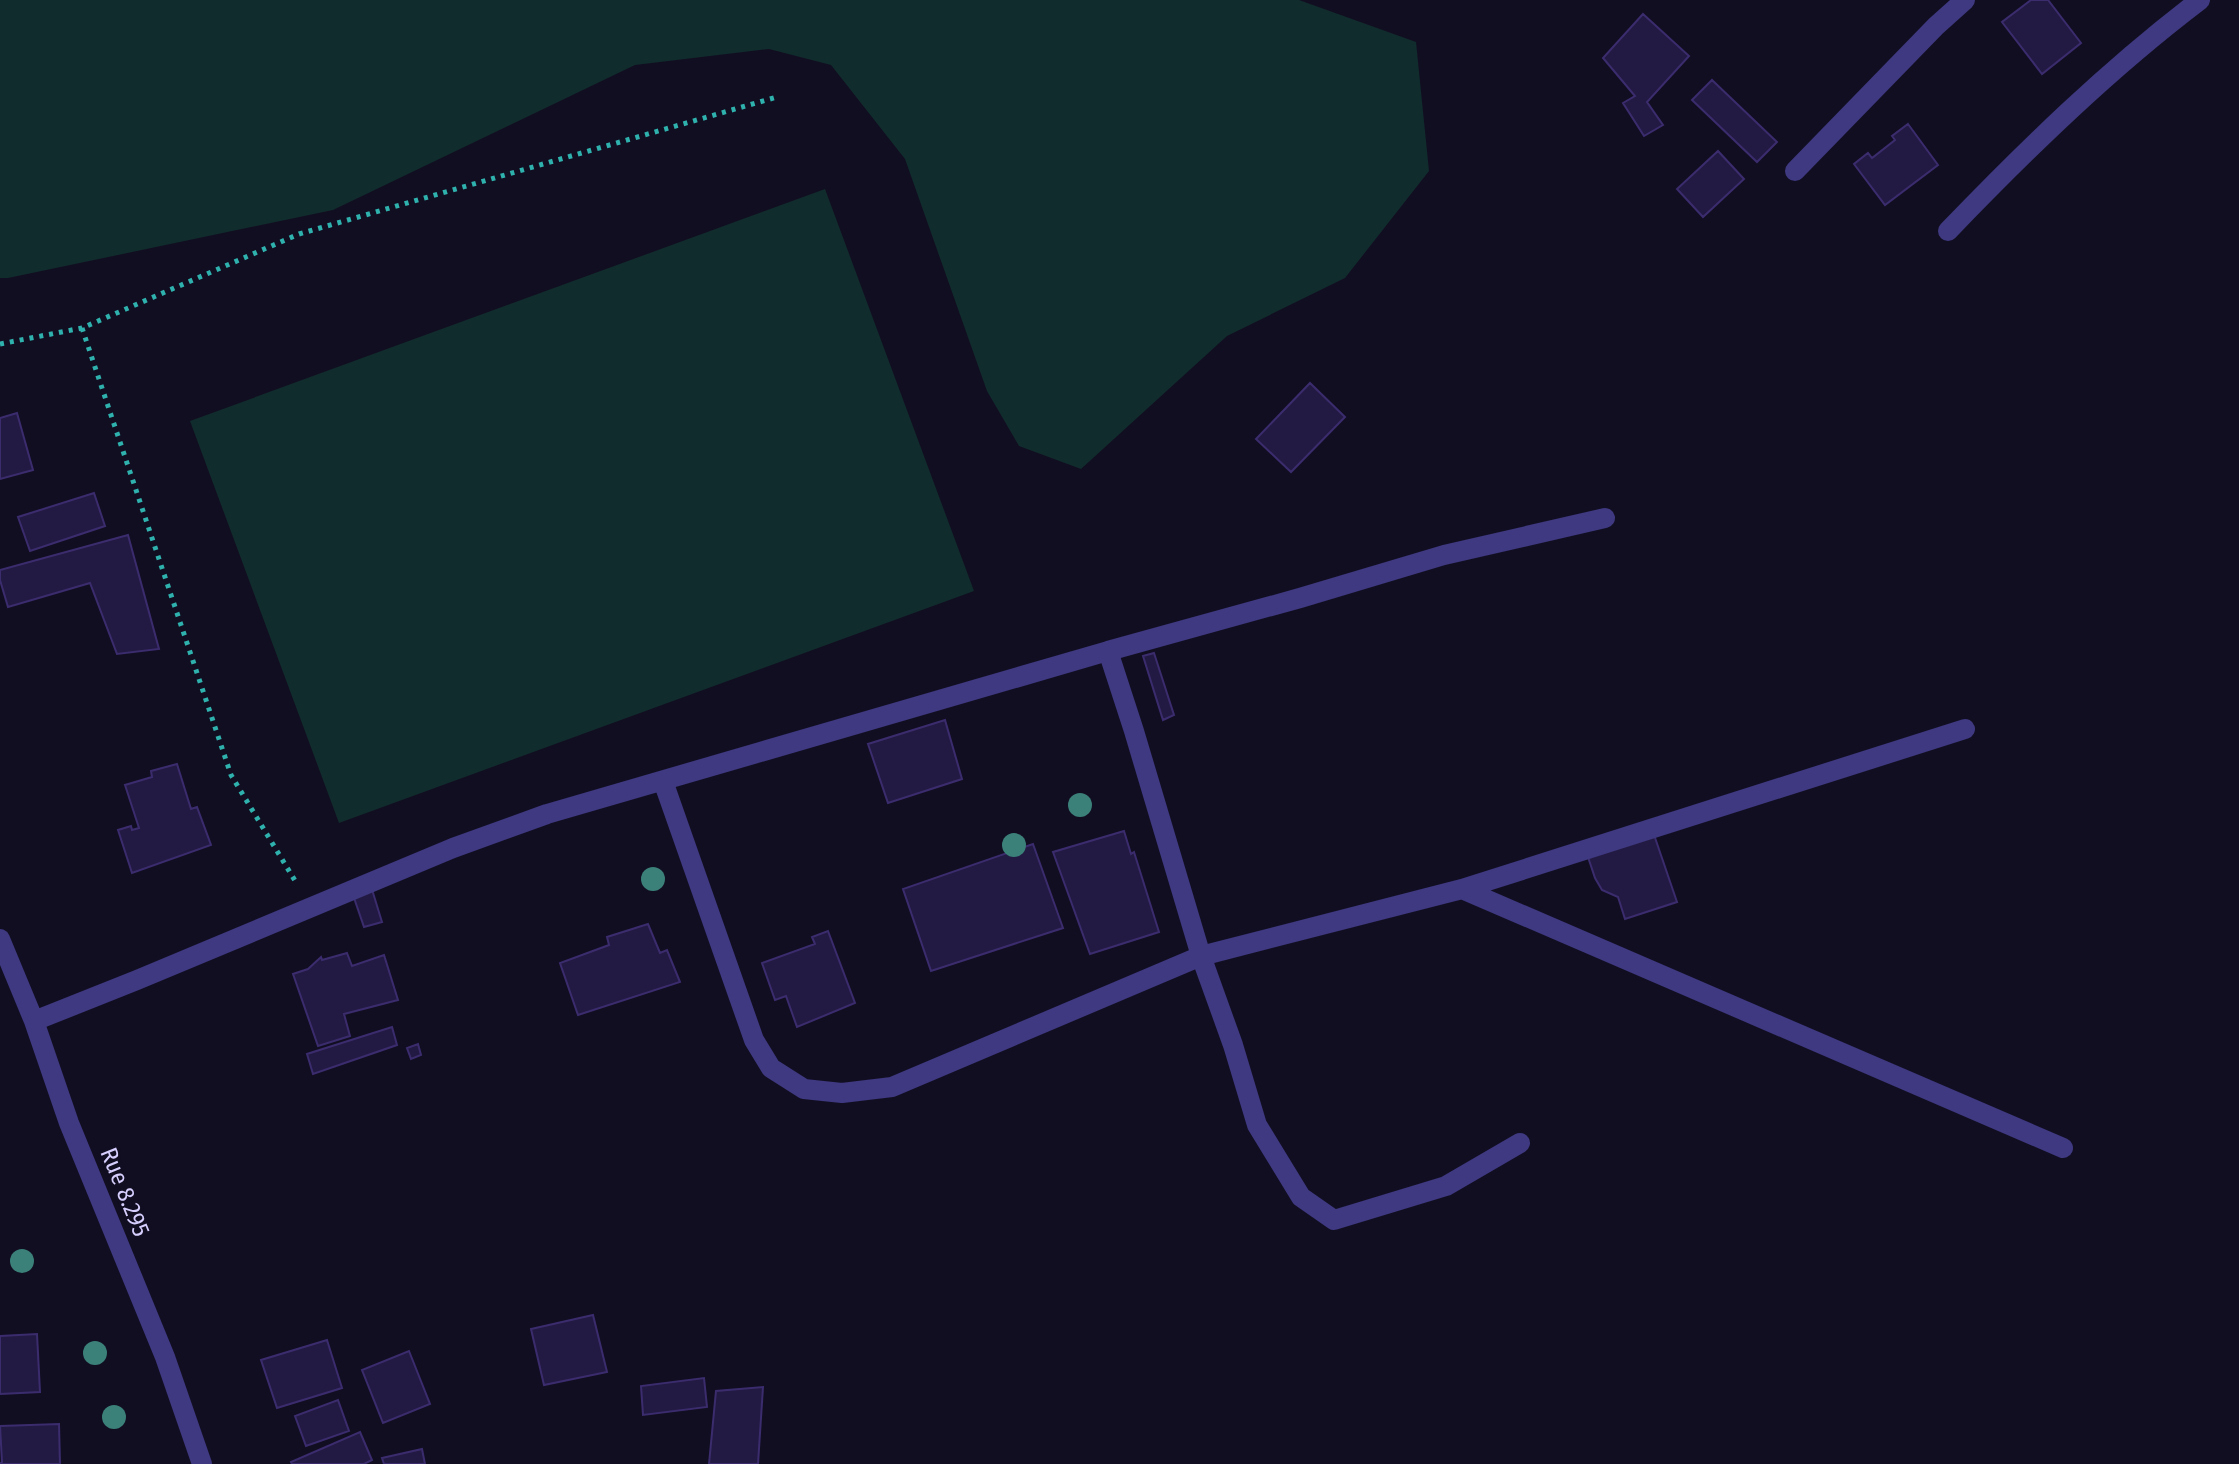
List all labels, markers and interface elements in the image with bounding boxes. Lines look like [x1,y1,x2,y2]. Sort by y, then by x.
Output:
street label: Rue 8.295 [95,1143,155,1241]

